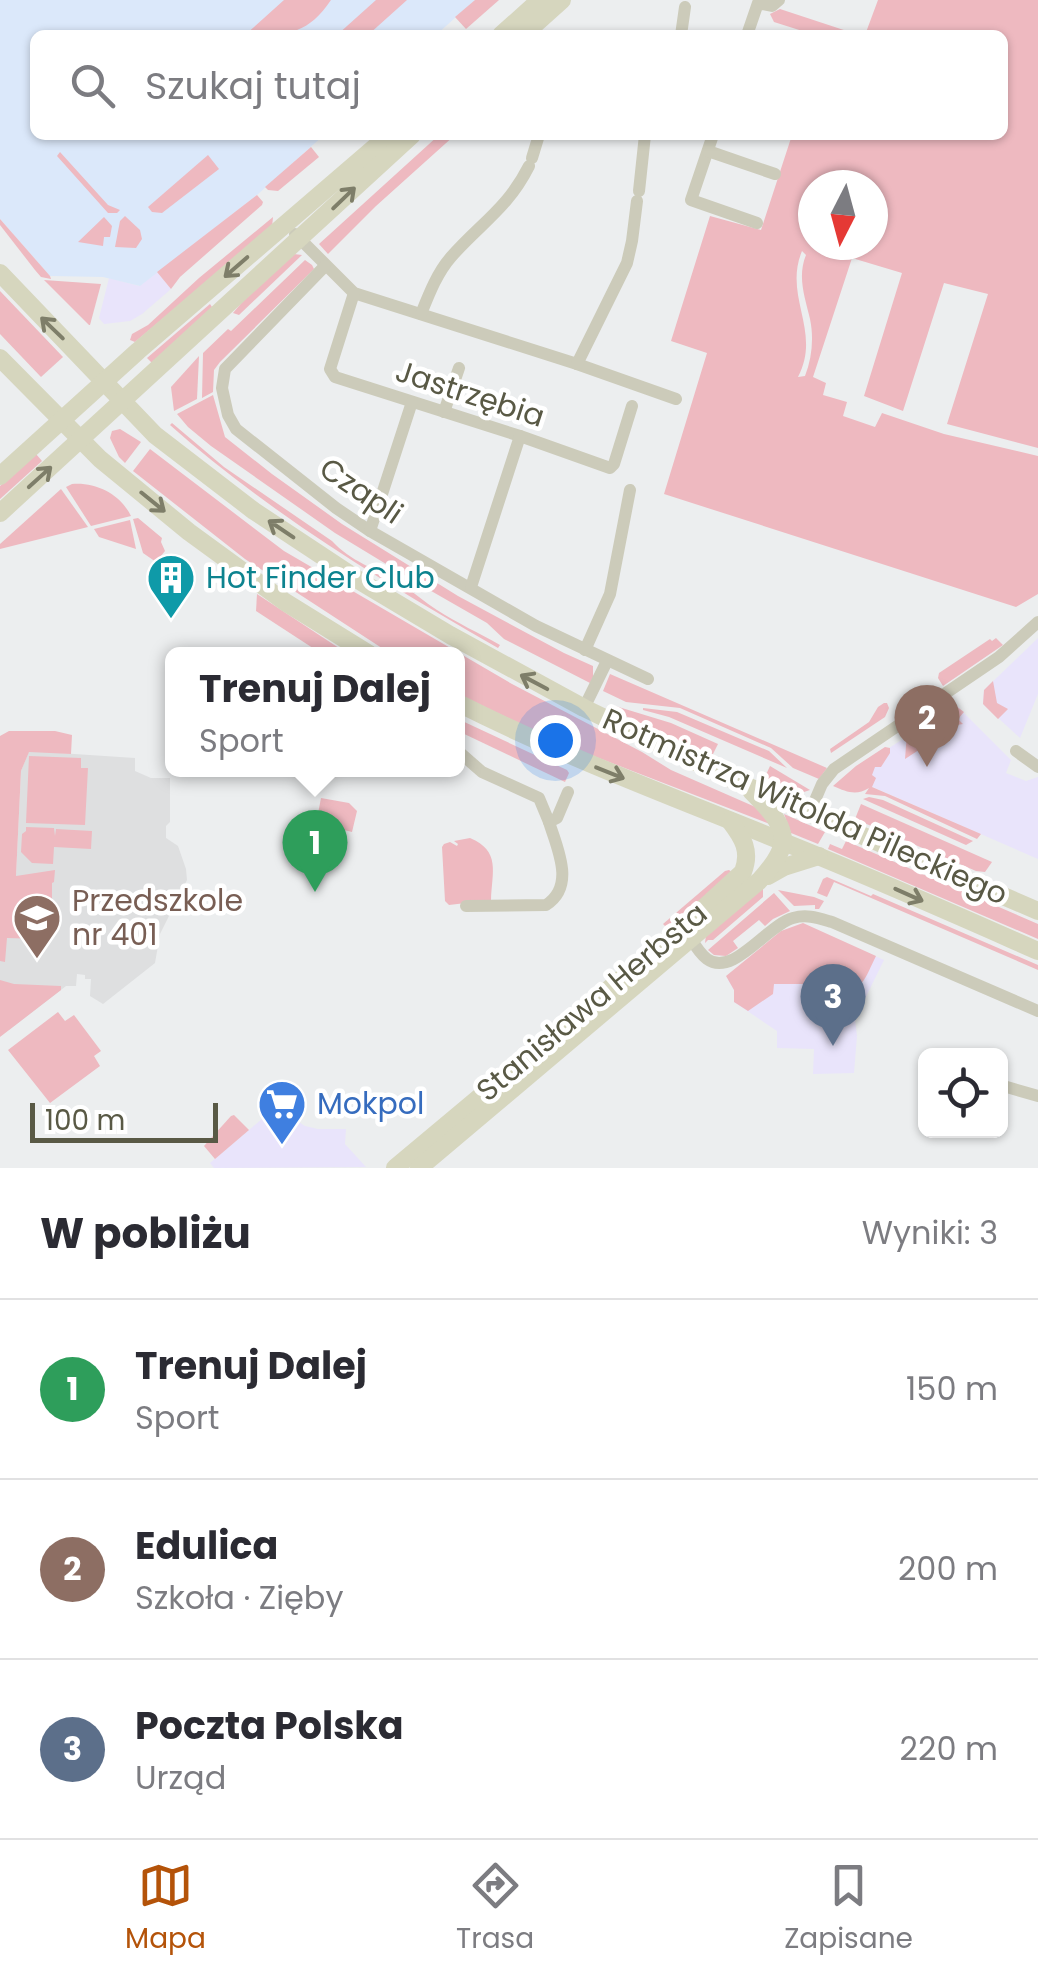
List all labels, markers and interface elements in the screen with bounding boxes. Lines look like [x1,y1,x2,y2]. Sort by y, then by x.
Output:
search box [30,30,1008,140]
icon: search [65,58,120,113]
text: Szukaj tutaj [145,59,361,112]
north arrow [798,170,888,260]
one-way arrow [331,186,355,210]
one-way arrow [223,256,249,278]
one-way arrow [41,317,65,341]
street label: Jastrzębia [390,349,550,438]
street label: Czapli [311,447,411,534]
one-way arrow [27,466,52,489]
one-way arrow [139,491,165,513]
one-way arrow [267,519,296,540]
building icon: Hot Finder Club [145,552,197,620]
place label: Hot Finder Club [206,556,435,599]
popup [165,647,465,777]
text: Trenuj Dalej [199,662,431,715]
one-way arrow [520,672,550,691]
pin: 2 [894,684,960,767]
street label: Rotmistrza Witolda Pileckiego [596,698,1014,915]
your location [530,715,581,766]
text: Sport [199,718,284,763]
one-way arrow [594,765,624,783]
pin: 1 [282,810,348,892]
place label: Przedszkole nr 401 [72,879,243,956]
one-way arrow [893,887,924,905]
school or university icon: Przedszkole nr 401 [11,892,63,960]
street label: Stanisława Herbsta [467,892,716,1111]
pin: 3 [800,964,866,1046]
map controls [918,1048,1008,1138]
button: locate [918,1048,1008,1138]
supermarket icon: Mokpol [256,1078,308,1146]
place label: Mokpol [317,1082,424,1125]
scale bar [30,1098,218,1142]
text: 100 m [45,1101,125,1140]
text: W pobliżu [40,1204,251,1263]
text: Wyniki: 3 [862,1210,998,1255]
text: Trenuj Dalej [135,1339,367,1392]
text: 1 [66,1366,79,1411]
text: 150 m [906,1366,998,1411]
text: Sport [135,1395,219,1440]
text: Edulica [135,1519,278,1572]
text: 2 [63,1546,82,1591]
text: 200 m [898,1546,998,1591]
text: Szkoła · Zięby [135,1575,344,1620]
text: Poczta Polska [135,1699,404,1752]
text: 3 [63,1726,82,1771]
text: 220 m [900,1726,998,1771]
text: Urząd [135,1755,226,1800]
tab: Mapa [125,1858,206,1960]
tab: Trasa [456,1858,534,1960]
tab: Zapisane [784,1858,913,1960]

